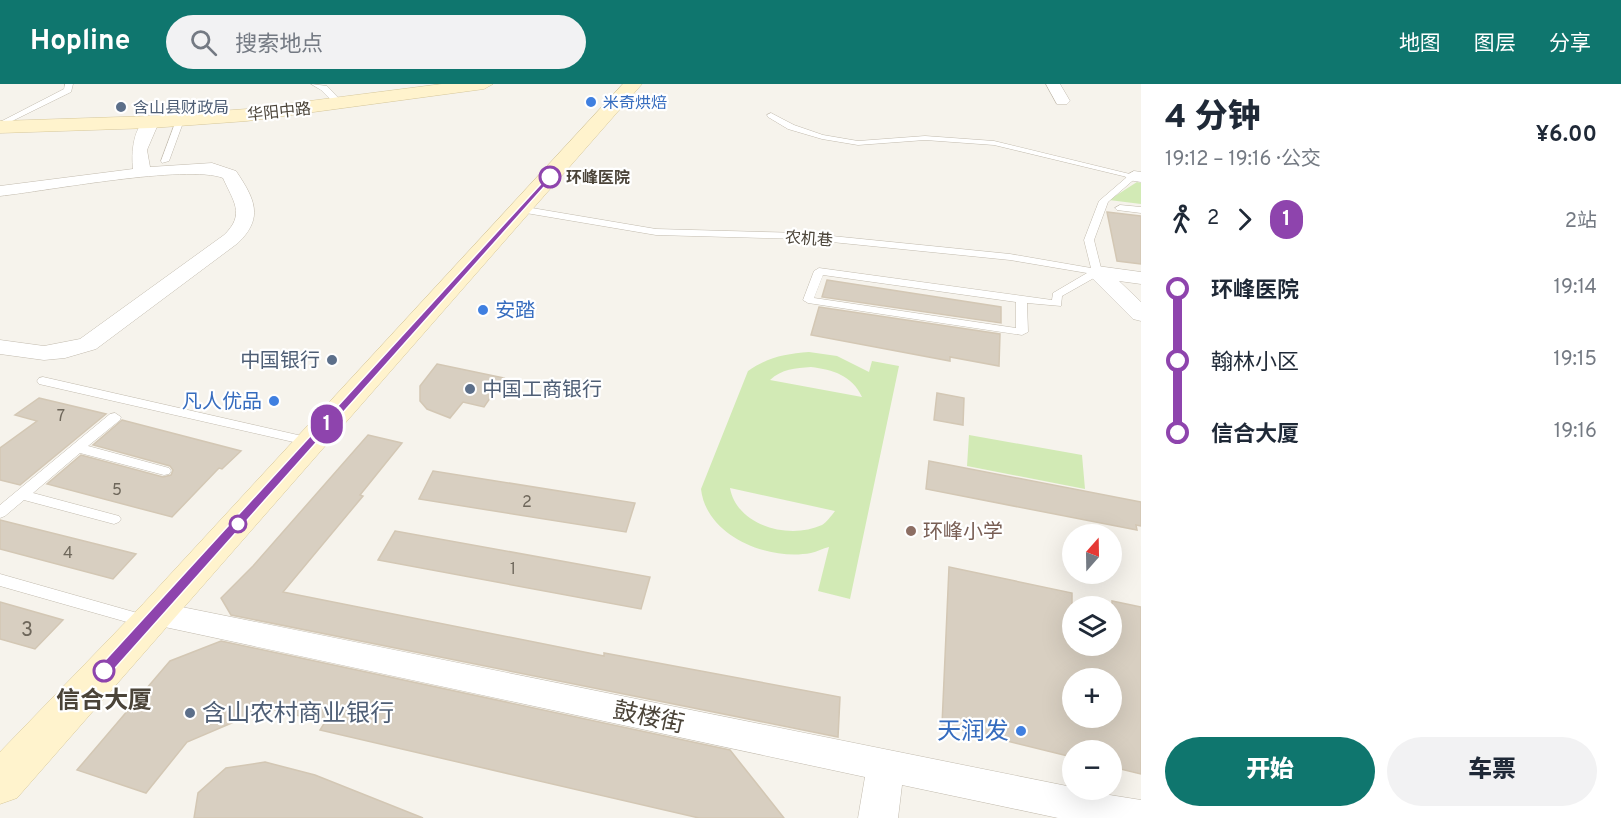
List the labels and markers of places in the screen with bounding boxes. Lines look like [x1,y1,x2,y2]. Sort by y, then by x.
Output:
place label: 米奇烘焙 [603,94,667,114]
marker: 米奇烘焙 [584,95,598,109]
place label: 含山县财政局 [133,99,229,119]
marker: 含山县财政局 [114,100,128,114]
marker: 环峰医院 [539,166,561,188]
place label: 环峰医院 [566,168,630,189]
place label: 安踏 [495,299,535,325]
marker: 安踏 [476,303,490,317]
place label: 中国银行 [240,349,320,375]
marker: 中国银行 [325,353,339,367]
place label: 中国工商银行 [482,378,602,404]
marker: 中国工商银行 [463,382,477,396]
place label: 凡人优品 [182,390,262,416]
marker: 凡人优品 [267,394,281,408]
unlabelled marker [229,515,247,533]
place label: 环峰小学 [923,520,1003,546]
marker: 环峰小学 [904,524,918,538]
marker: 信合大厦 [93,660,115,682]
place label: 信合大厦 [56,687,152,717]
place label: 含山农村商业银行 [202,700,394,730]
marker: 含山农村商业银行 [183,706,197,720]
place label: 天润发 [937,718,1009,748]
marker: 天润发 [1014,724,1028,738]

